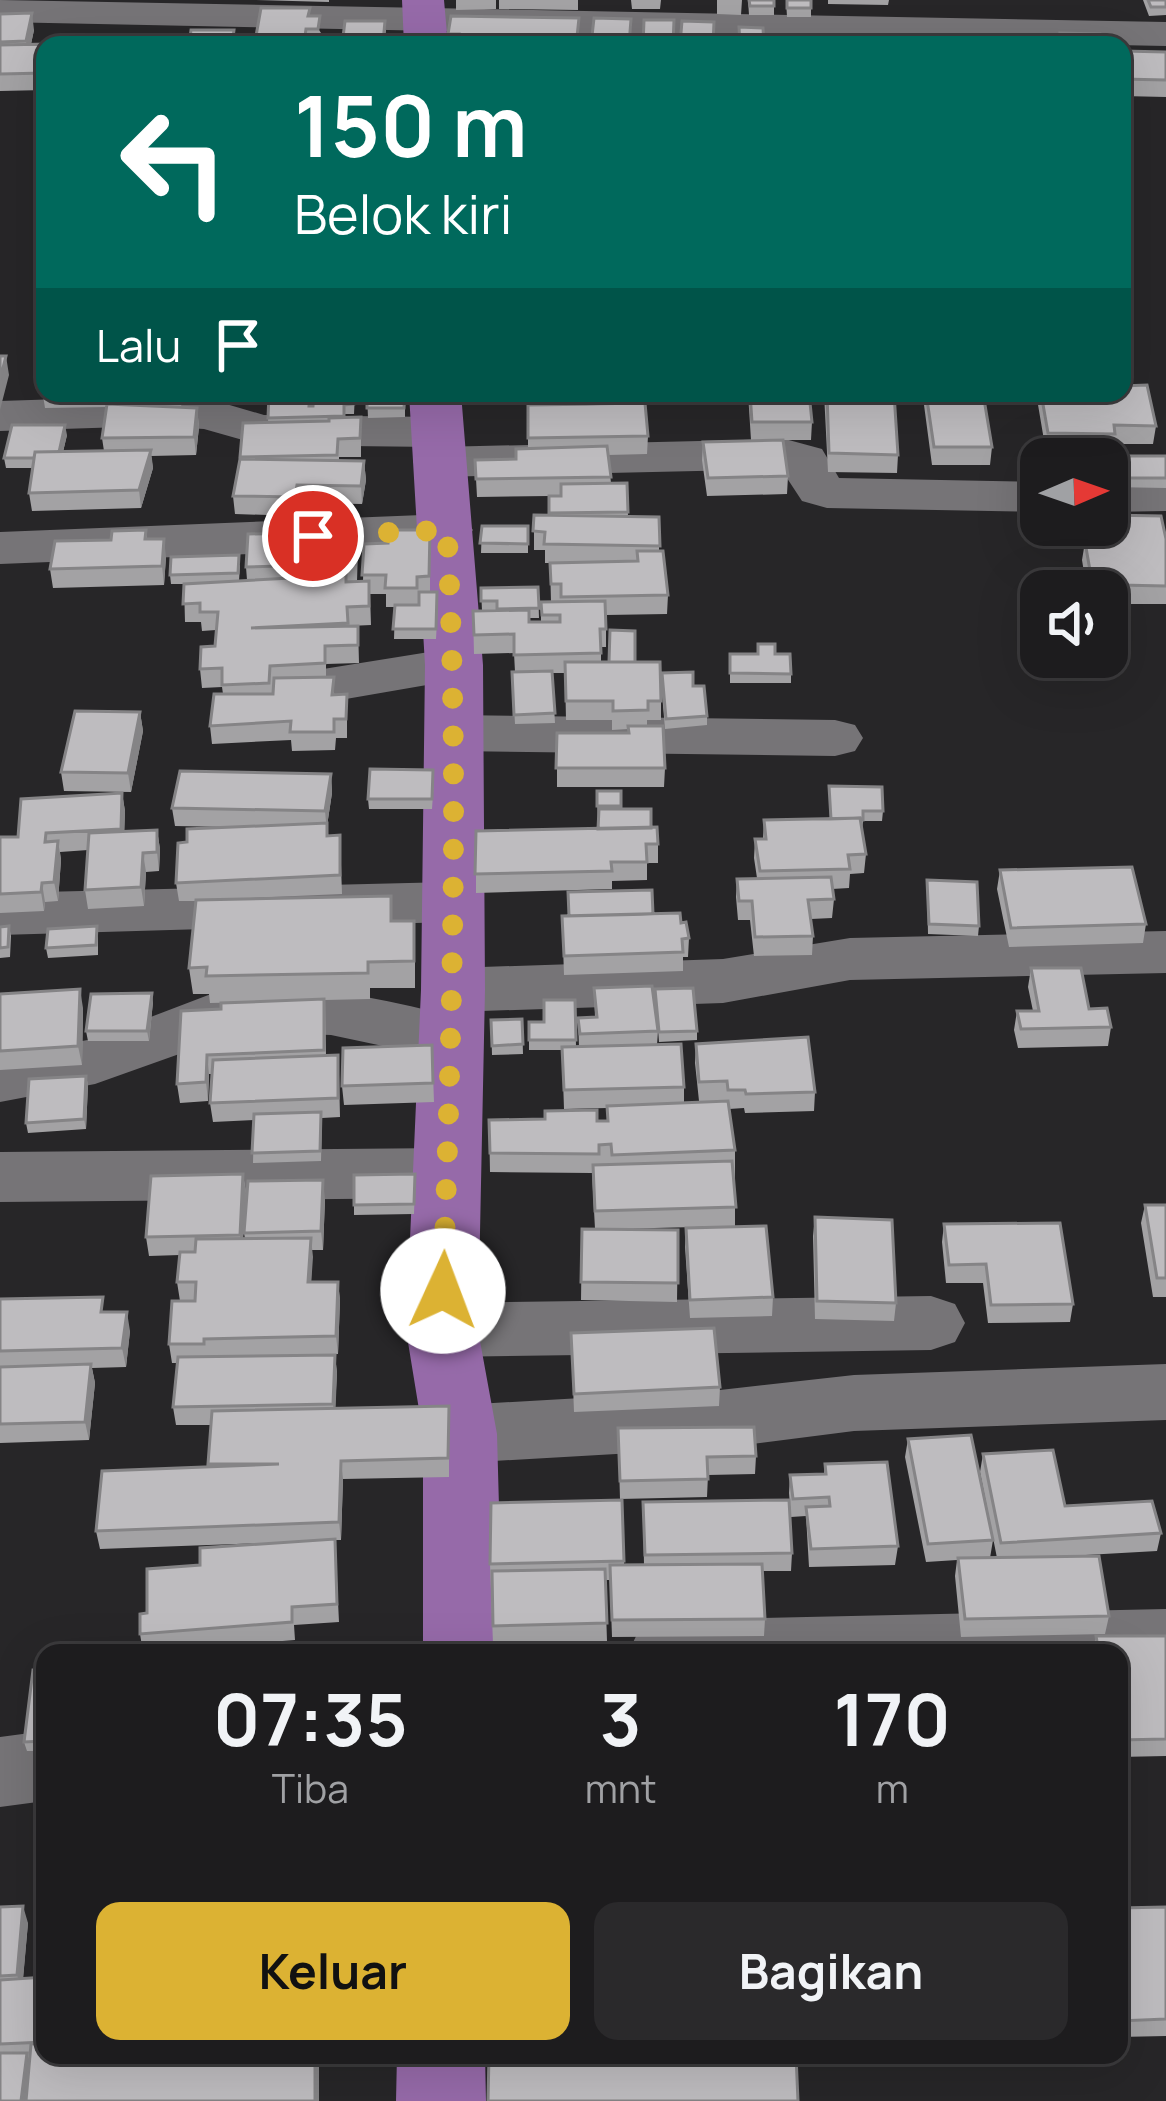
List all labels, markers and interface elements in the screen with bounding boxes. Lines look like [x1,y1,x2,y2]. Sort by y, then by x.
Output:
text: 150 m [294,67,528,182]
icon: left [96,84,252,240]
text: Belok kiri [294,176,512,250]
icon: arrive [205,312,271,378]
text: Lalu [96,314,181,376]
north arrow [1020,438,1128,546]
map controls [1020,438,1128,678]
pin [262,485,364,587]
icon: arrive [280,503,346,569]
button: sound [1020,570,1128,678]
position arrow [380,1228,506,1354]
text: 07:35 [213,1669,408,1768]
text: 3 [600,1669,642,1768]
text: 170 [834,1669,951,1768]
text: Tiba [272,1761,349,1815]
text: mnt [585,1761,657,1815]
text: m [876,1761,909,1815]
button: Keluar [96,1902,570,2040]
button: Bagikan [594,1902,1068,2040]

